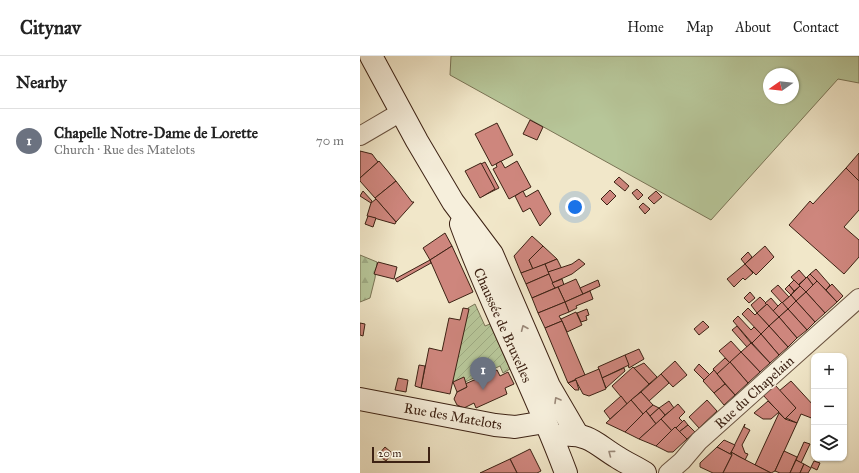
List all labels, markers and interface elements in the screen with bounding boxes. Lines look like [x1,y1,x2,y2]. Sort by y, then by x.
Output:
text: Citynav [20,16,81,39]
text: Home [627,19,664,36]
text: Map [686,19,713,36]
text: About [735,19,771,36]
text: Contact [793,19,839,36]
north arrow [763,68,799,104]
text: Nearby [16,72,67,93]
text: Chapelle Notre-Dame de Lorette [54,124,258,142]
text: 1 [26,133,32,149]
text: 70 m [316,133,344,149]
text: Church · Rue des Matelots [54,142,195,158]
your location [565,197,585,217]
street label: Chaussée de Bruxelles [470,265,535,385]
one-way arrow [521,325,529,333]
street label: Rue du Chapelain [711,352,798,432]
map controls [811,353,847,461]
button: + [811,353,847,389]
pin: 1 [470,357,496,390]
button: − [811,389,847,425]
one-way arrow [554,397,562,404]
street label: Rue des Matelots [403,400,503,433]
button: layers [811,425,847,461]
scale bar [372,445,430,464]
text: 20 m [378,447,401,460]
one-way arrow [609,451,616,458]

